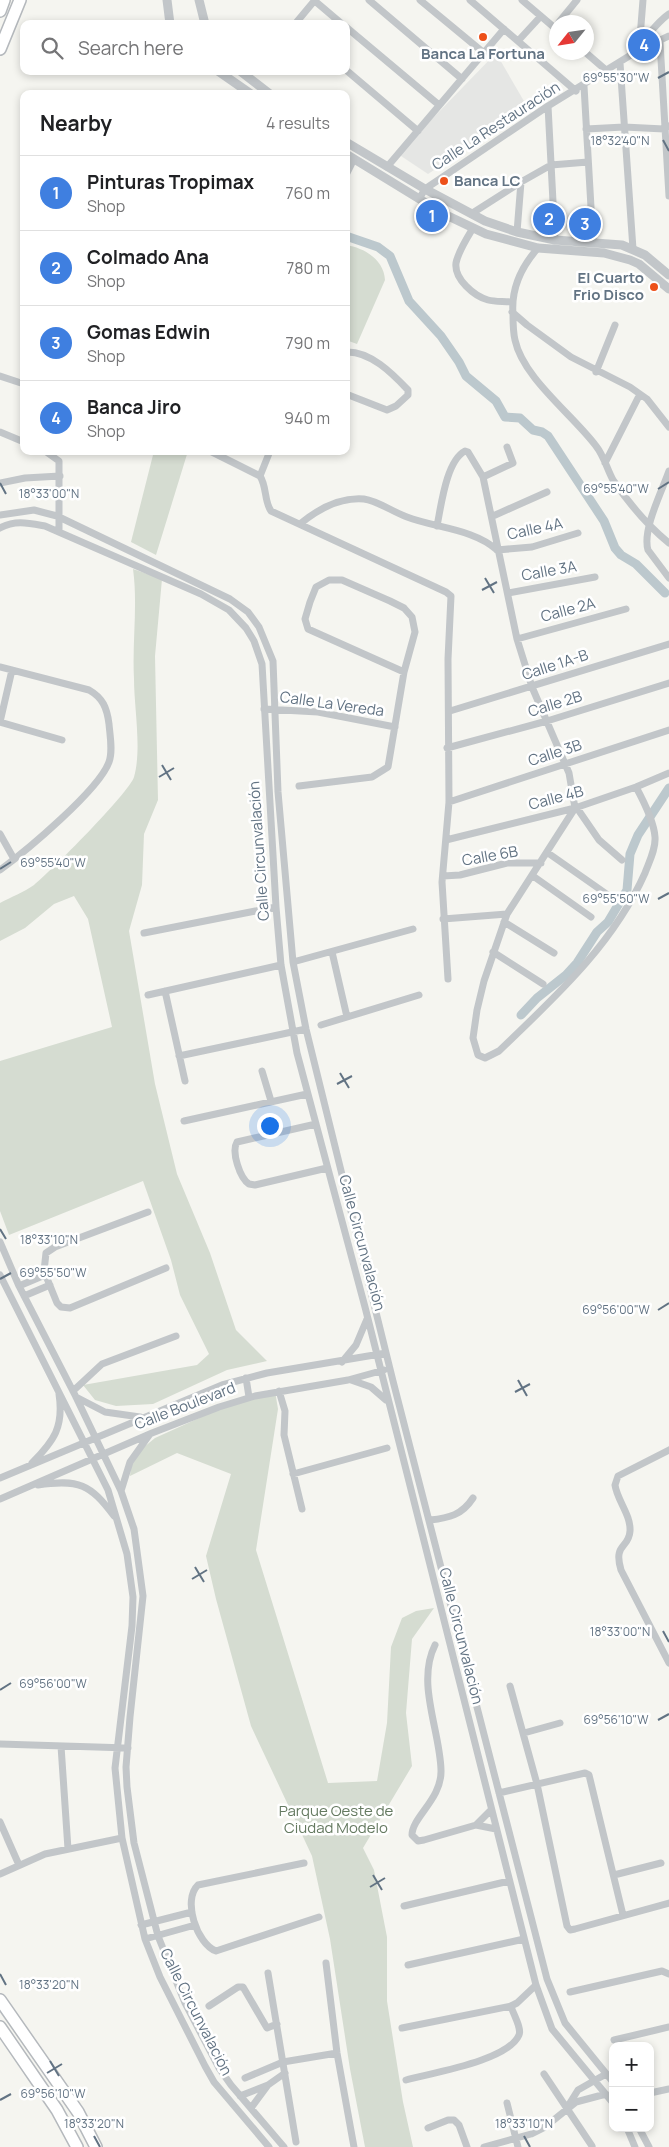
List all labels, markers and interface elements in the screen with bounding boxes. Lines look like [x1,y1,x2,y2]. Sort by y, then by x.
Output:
north arrow [549,15,594,60]
search box [20,20,350,75]
pin: 4 [628,26,660,64]
marker: Banca La Fortuna [477,31,489,43]
icon: search [38,34,66,62]
text: Search here [78,35,184,61]
place label: Banca La Fortuna [421,43,545,64]
text: 69°55'30"W [583,69,650,86]
street label: Calle La Restauración [428,76,564,175]
text: Nearby [40,109,112,137]
text: 4 results [266,112,330,134]
text: 18°32'40"N [591,132,649,149]
text: Pinturas Tropimax [87,169,254,195]
place label: Banca LC [454,170,521,191]
marker: Banca LC [438,175,450,187]
text: 1 [52,182,60,204]
text: 760 m [286,182,330,204]
text: Shop [87,195,125,217]
pin: 1 [416,197,448,235]
pin: 2 [533,200,565,238]
pin: 3 [569,205,601,243]
text: Colmado Ana [87,244,209,270]
text: 2 [51,257,61,279]
text: 780 m [286,257,330,279]
place label: El Cuarto Frio Disco [573,267,644,305]
text: Shop [87,270,125,292]
marker: El Cuarto Frio Disco [648,281,660,293]
text: Gomas Edwin [87,319,210,345]
text: 3 [51,332,61,354]
text: 790 m [286,332,330,354]
text: Shop [87,345,125,367]
text: Banca Jiro [87,394,181,420]
text: 4 [51,407,61,429]
text: 940 m [284,407,330,429]
text: Shop [87,420,125,442]
text: 69°55'40"W [583,480,650,497]
text: 18°33'00"N [19,485,79,502]
street label: Calle 4A [505,512,565,545]
street label: Calle 3A [520,555,579,586]
street label: Calle 2A [538,592,598,627]
street label: Calle 1A-B [519,644,591,685]
street label: Calle 2B [525,685,585,722]
street label: Calle La Vereda [279,686,386,721]
street label: Calle 3B [525,734,584,771]
street label: Calle Circunvalación [243,780,274,922]
street label: Calle 4B [526,780,586,815]
street label: Calle 6B [460,840,519,871]
text: 69°55'40"W [20,854,87,871]
text: 69°55'50"W [583,890,650,907]
your location [257,1113,283,1139]
street label: Calle Circunvalación [334,1172,391,1313]
text: 18°33'10"N [20,1231,78,1248]
text: 69°55'50"W [20,1264,87,1281]
text: 69°56'00"W [582,1301,651,1318]
street label: Calle Boulevard [131,1377,238,1434]
street label: Calle Circunvalación [434,1565,489,1706]
text: 18°33'00"N [590,1623,650,1640]
text: 69°56'00"W [19,1675,88,1692]
text: 69°56'10"W [583,1711,649,1728]
park label: Parque Oeste de Ciudad Modelo [279,1800,394,1838]
street label: Calle Circunvalación [155,1945,238,2079]
text: 18°33'20"N [19,1976,79,1993]
map controls [609,2042,654,2132]
button: + [609,2042,654,2087]
text: 69°56'10"W [20,2085,86,2102]
button: − [609,2087,654,2132]
text: 18°33'20"N [64,2115,124,2132]
text: 18°33'10"N [495,2115,553,2132]

